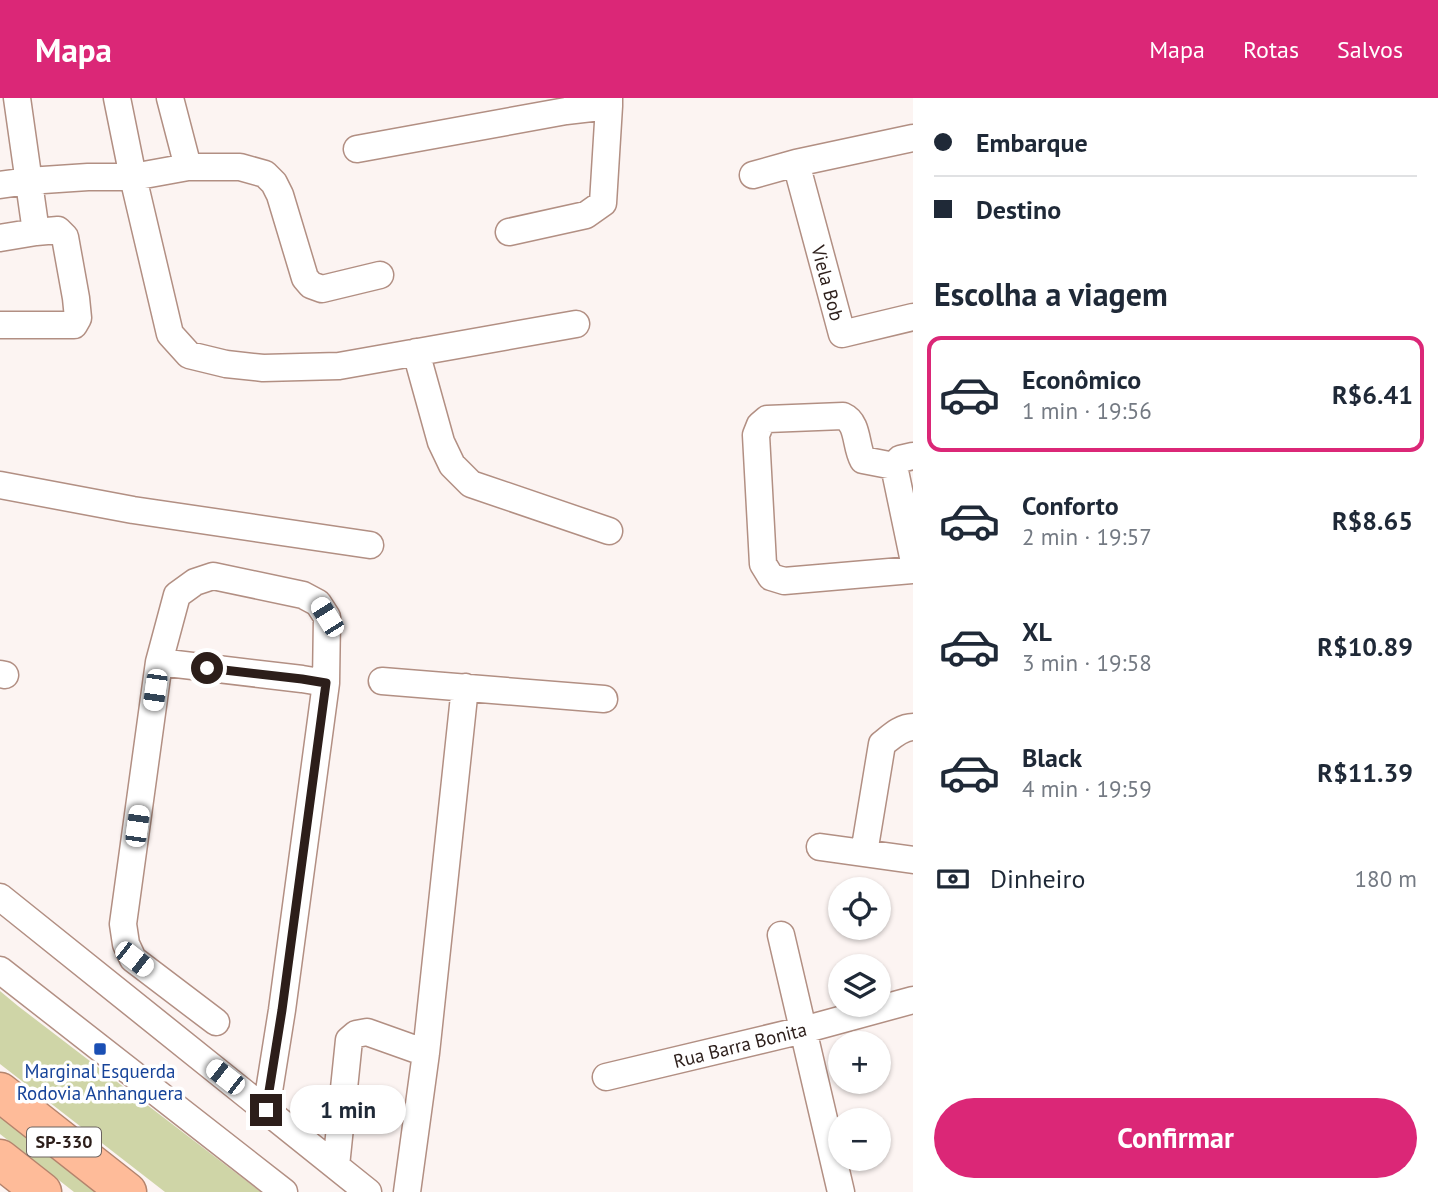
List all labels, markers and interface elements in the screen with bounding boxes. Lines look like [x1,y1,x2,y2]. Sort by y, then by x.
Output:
text: Mapa [35,28,112,71]
text: Mapa [1149,34,1205,65]
text: Rotas [1243,34,1299,65]
text: Salvos [1337,34,1403,65]
text: Embarque [976,126,1088,159]
text: Destino [976,193,1061,226]
street label: Viela Bob [806,242,850,323]
text: Escolha a viagem [934,273,1168,315]
icon: car [938,363,1001,426]
text: Econômico [1022,363,1141,396]
text: R$6.41 [1332,378,1413,411]
text: 1 min · 19:56 [1022,396,1152,425]
icon: car [938,489,1001,552]
text: Conforto [1022,489,1119,522]
text: R$8.65 [1332,504,1413,537]
text: 2 min · 19:57 [1022,522,1152,551]
car [307,594,348,640]
icon: car [938,615,1001,678]
text: XL [1022,615,1052,648]
text: R$10.89 [1317,630,1413,663]
text: 3 min · 19:58 [1022,648,1152,677]
route start [191,652,223,684]
car [142,668,169,712]
icon: car [938,741,1001,804]
text: Black [1022,741,1082,774]
text: R$11.39 [1317,756,1413,789]
text: 4 min · 19:59 [1022,774,1152,803]
car [124,804,151,848]
icon: cash [934,860,972,898]
text: Dinheiro [990,862,1085,895]
text: 180 m [1355,864,1417,893]
map controls [828,877,891,1171]
button: locate [828,877,891,940]
car [111,938,158,980]
button: layers [828,954,891,1017]
street label: Rua Barra Bonita [671,1017,809,1073]
button: + [828,1031,891,1094]
marker: Marginal Esquerda Rodovia Anhanguera [92,1041,108,1057]
car [202,1056,249,1098]
place label: Marginal Esquerda Rodovia Anhanguera [17,1059,183,1105]
callout: 1 min [290,1086,406,1134]
route end [250,1094,282,1126]
text: 1 min [320,1095,376,1124]
button: Confirmar [934,1098,1417,1178]
button: − [828,1108,891,1171]
road number: SP-330 [27,1128,101,1156]

